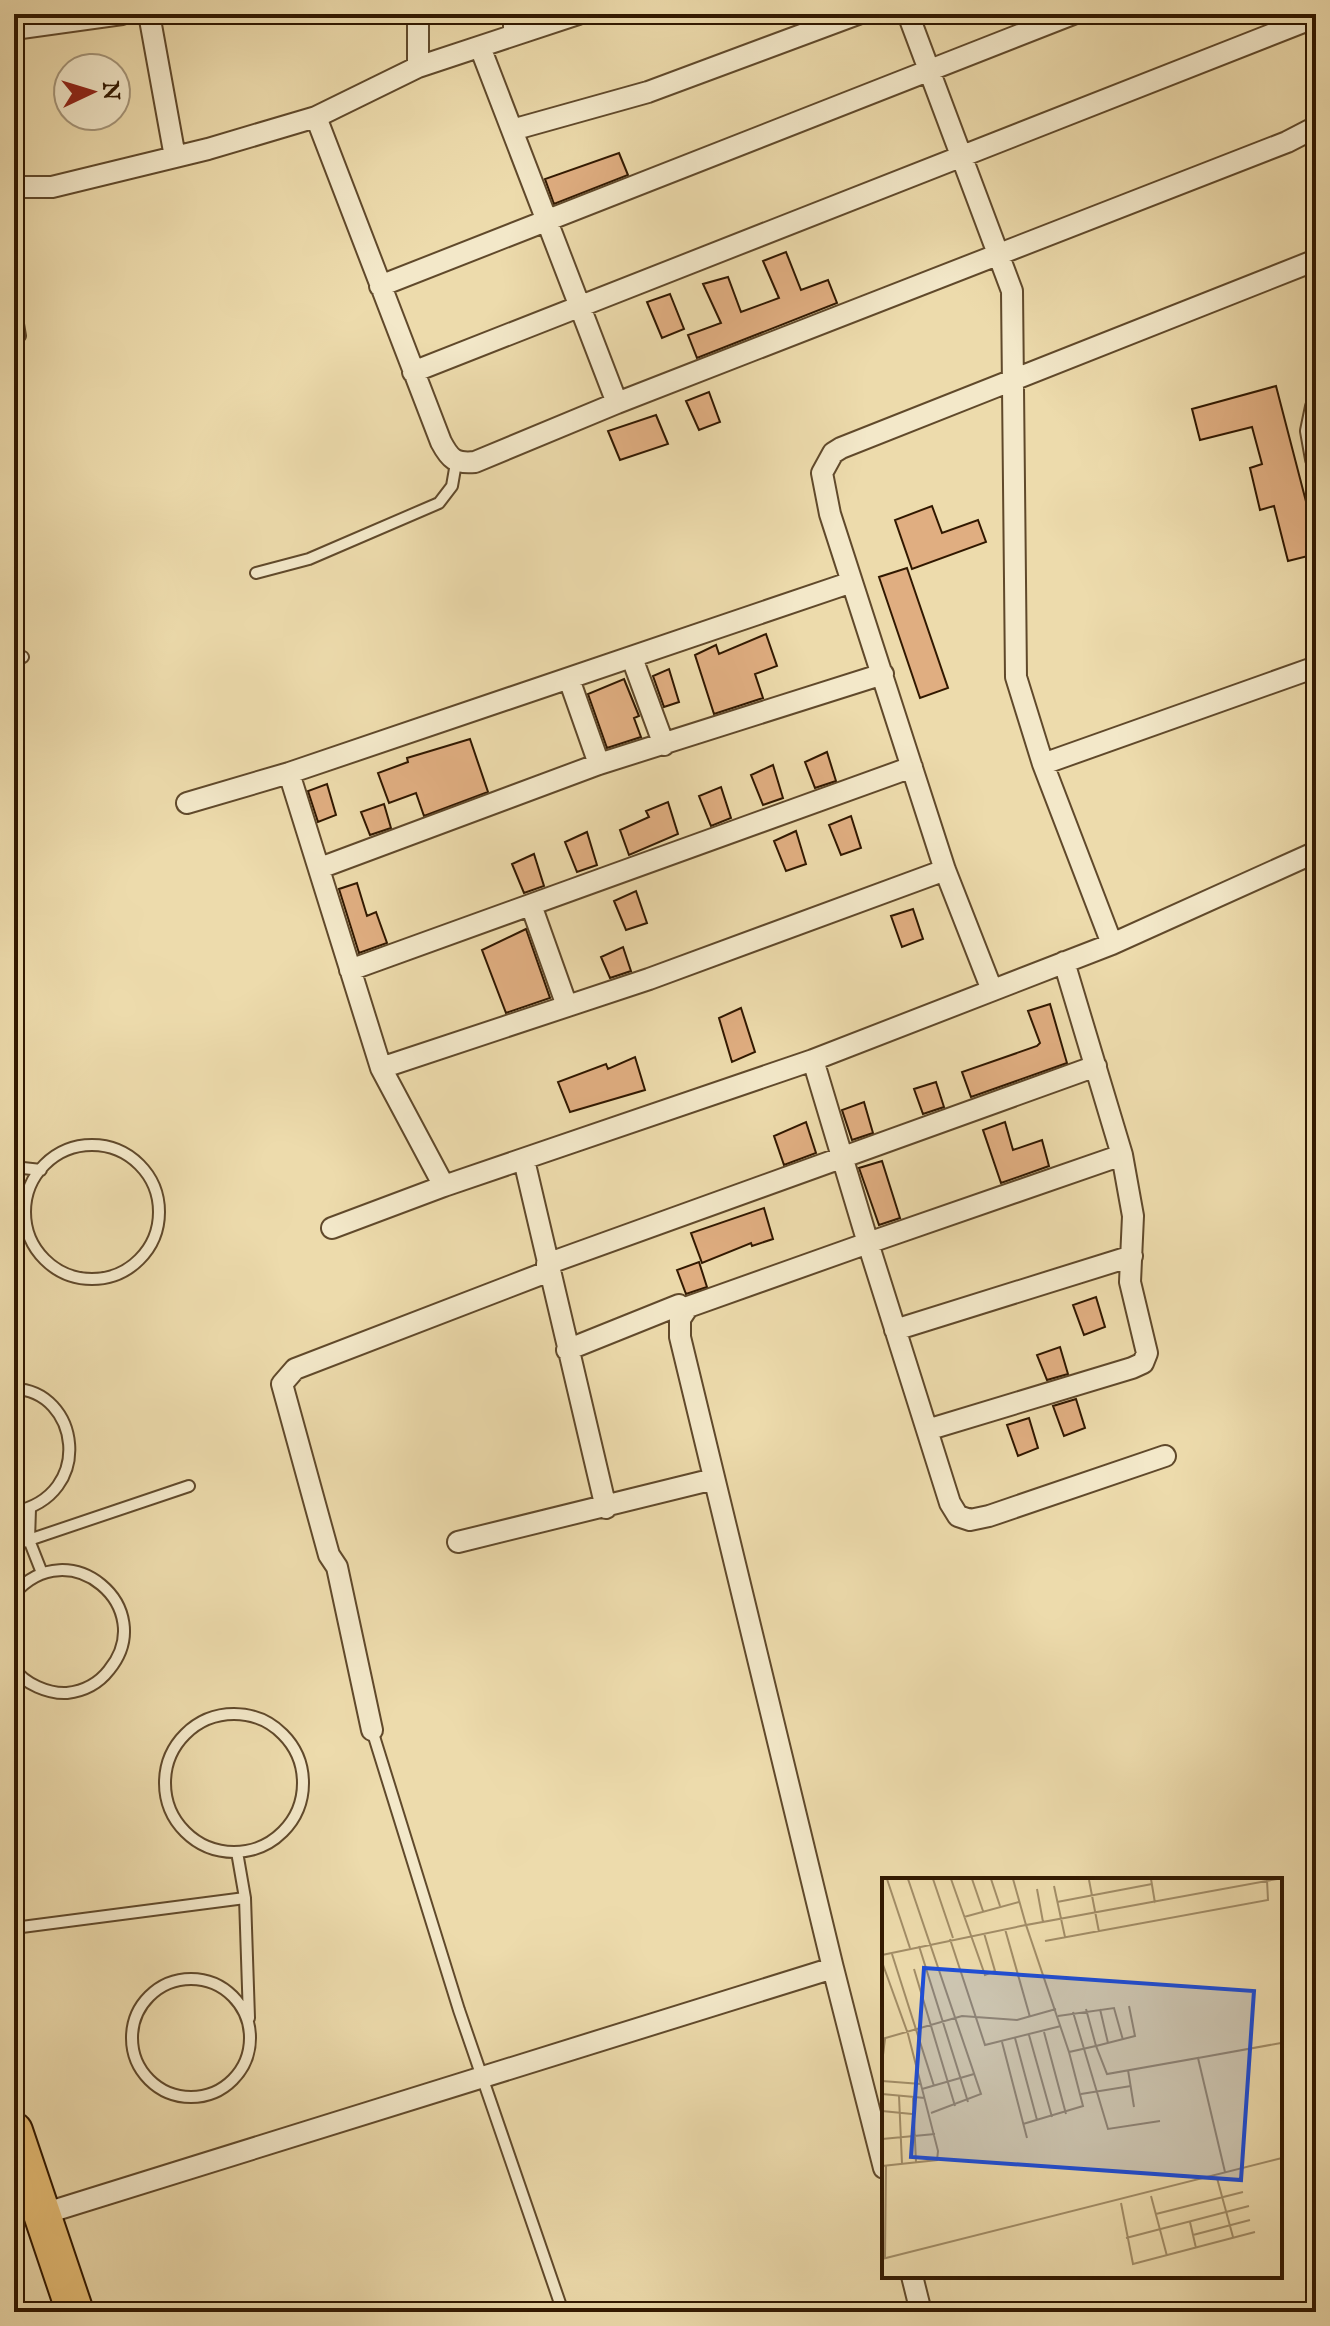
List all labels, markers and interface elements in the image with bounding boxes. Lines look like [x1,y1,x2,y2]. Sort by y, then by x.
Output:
north arrow [52,52,132,132]
text: N [95,79,125,101]
inset map [882,1878,1282,2278]

